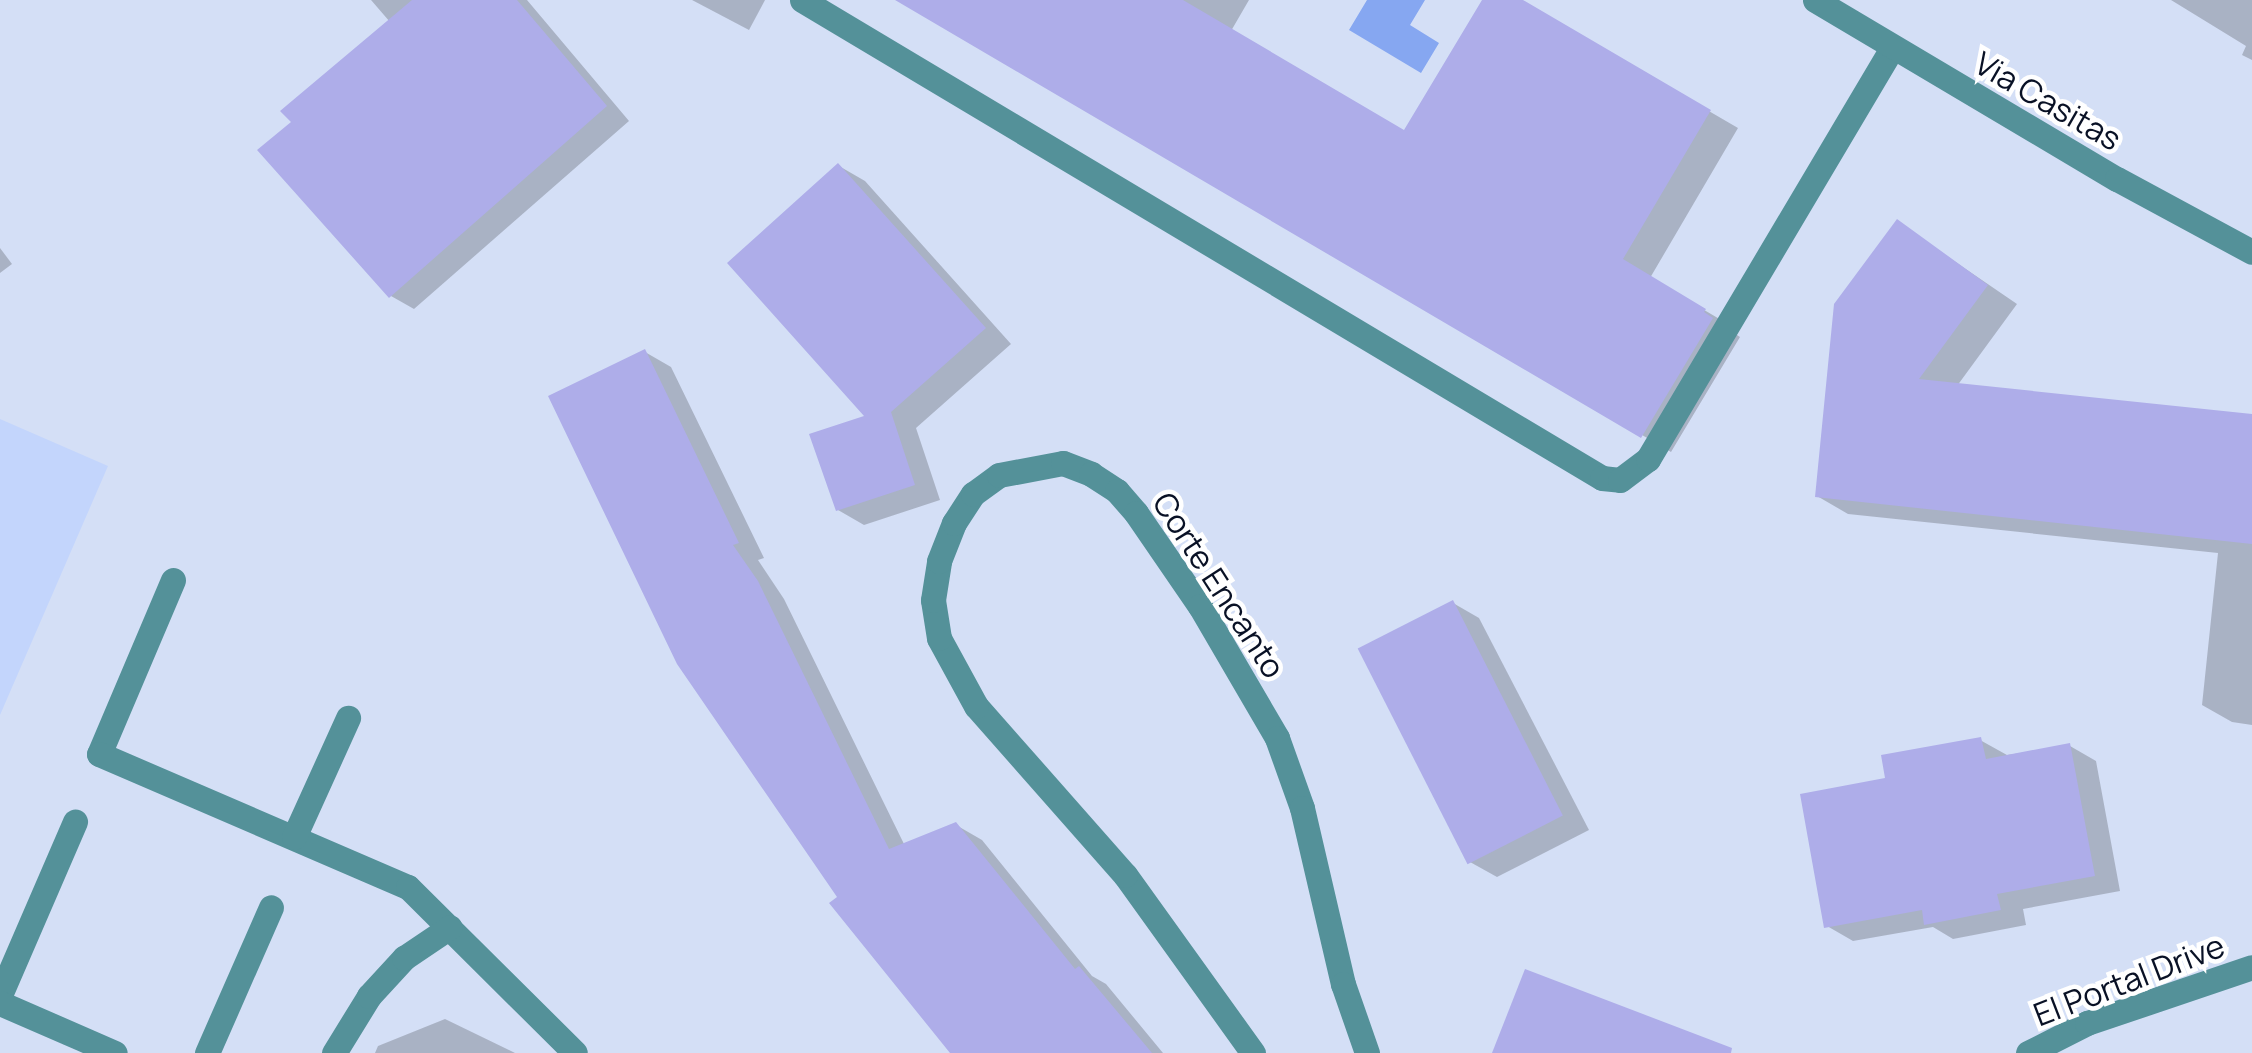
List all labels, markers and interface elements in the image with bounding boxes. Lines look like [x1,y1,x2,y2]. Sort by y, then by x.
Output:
street label: Via Casitas [1968,44,2128,158]
street label: Corte Encanto [1145,485,1293,685]
street label: El Portal Drive [2028,926,2230,1034]

